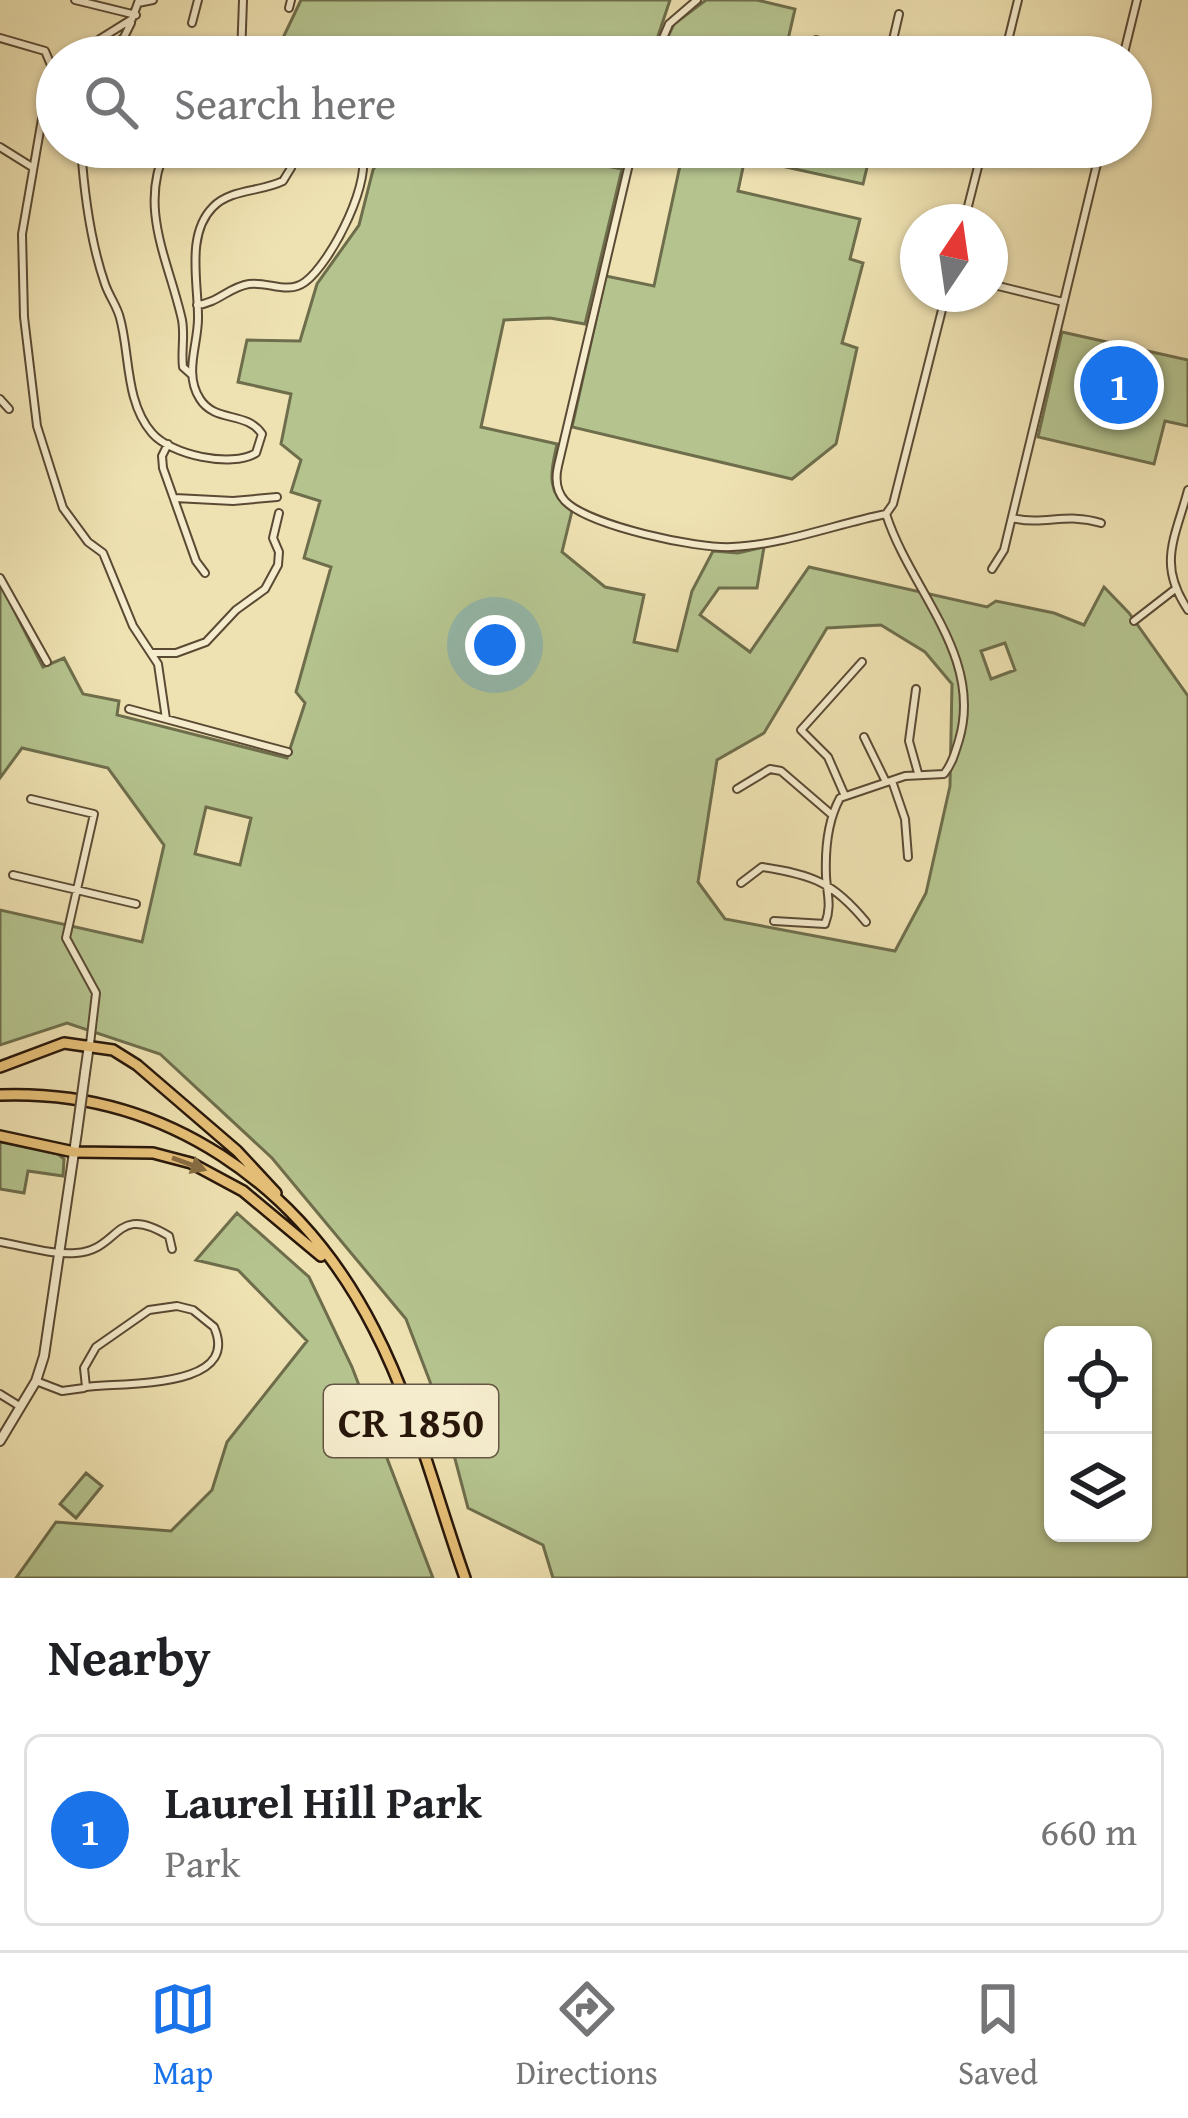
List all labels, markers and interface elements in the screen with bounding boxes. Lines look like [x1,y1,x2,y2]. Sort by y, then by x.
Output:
search box [36,36,1152,168]
icon: search [78,69,144,135]
text: Search here [174,70,396,135]
north arrow [900,204,1008,312]
pin: 1 [1080,340,1158,430]
your location [465,615,525,675]
one-way arrow [172,1155,208,1174]
map controls [1044,1326,1152,1542]
button: locate [1044,1326,1152,1434]
road number: CR 1850 [324,1385,498,1457]
button: layers [1044,1434,1152,1542]
text: Nearby [48,1619,211,1694]
text: Laurel Hill Park [165,1769,482,1834]
text: 1 [80,1802,100,1859]
text: 660 m [1040,1802,1137,1859]
text: Park [165,1834,240,1891]
tab: Map [150,1976,216,2096]
tab: Directions [516,1976,658,2096]
tab: Saved [958,1976,1038,2096]

